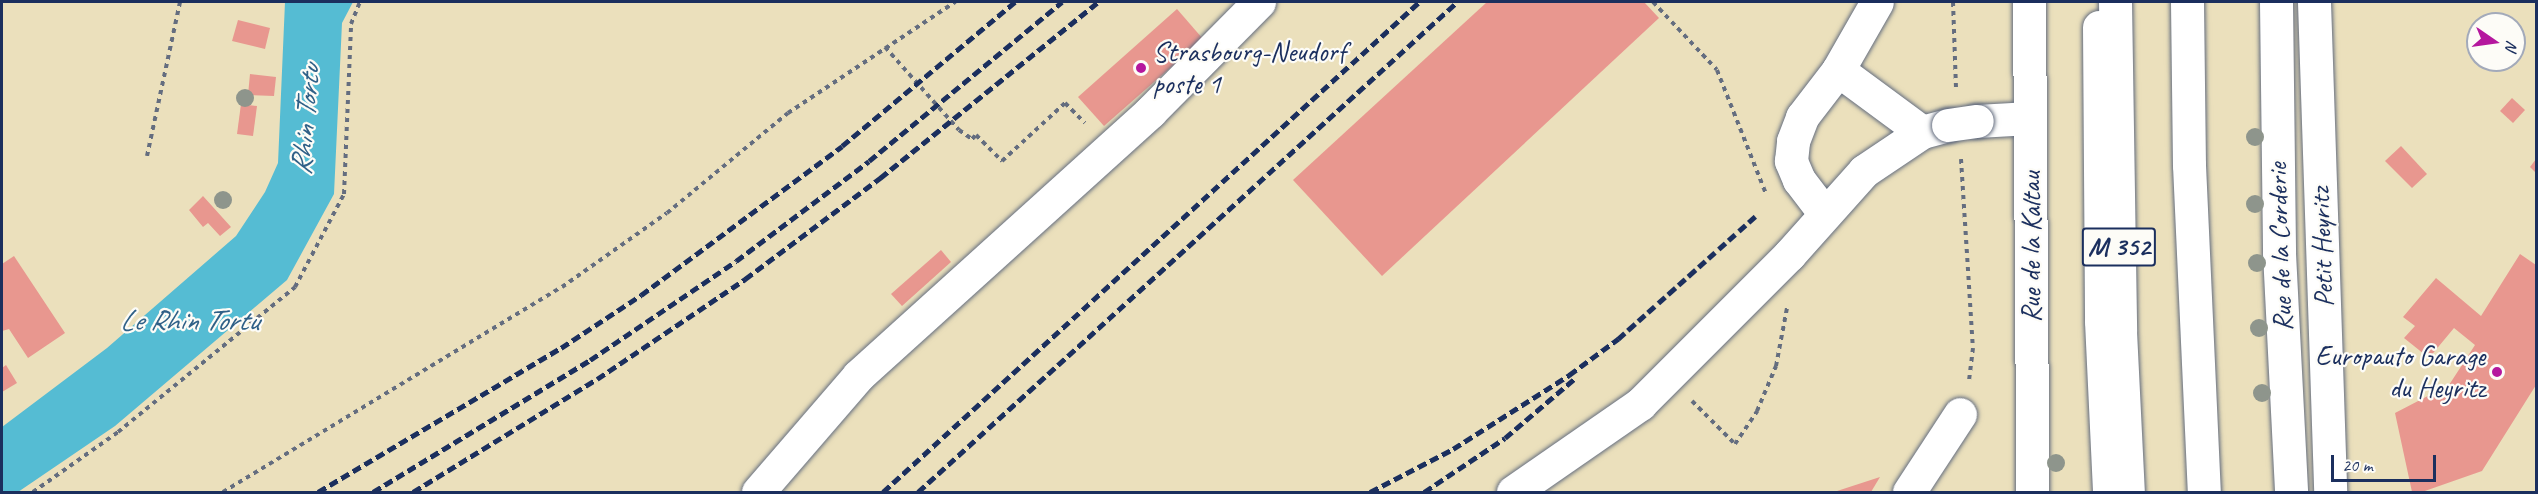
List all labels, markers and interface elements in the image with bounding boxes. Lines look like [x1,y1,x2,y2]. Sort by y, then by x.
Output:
north arrow [2466,12,2526,72]
place label: Strasbourg-Neudorf poste 1 [1153,35,1345,101]
text: N [2501,39,2522,53]
marker: Strasbourg-Neudorf poste 1 [1134,61,1148,75]
water label: Rhin Tortu [282,64,328,176]
street label: Rue de la Corderie [2260,162,2300,332]
street label: Rue de la Kaltau [2014,171,2048,323]
street label: Petit Heyritz [2303,187,2341,307]
road number: M 352 [2082,223,2156,271]
water label: Le Rhin Tortu [119,302,259,338]
place label: Europauto Garage du Heyritz [2315,339,2485,405]
marker: Europauto Garage du Heyritz [2490,365,2504,379]
scale bar [2334,443,2439,481]
text: 20 m [2342,454,2373,476]

